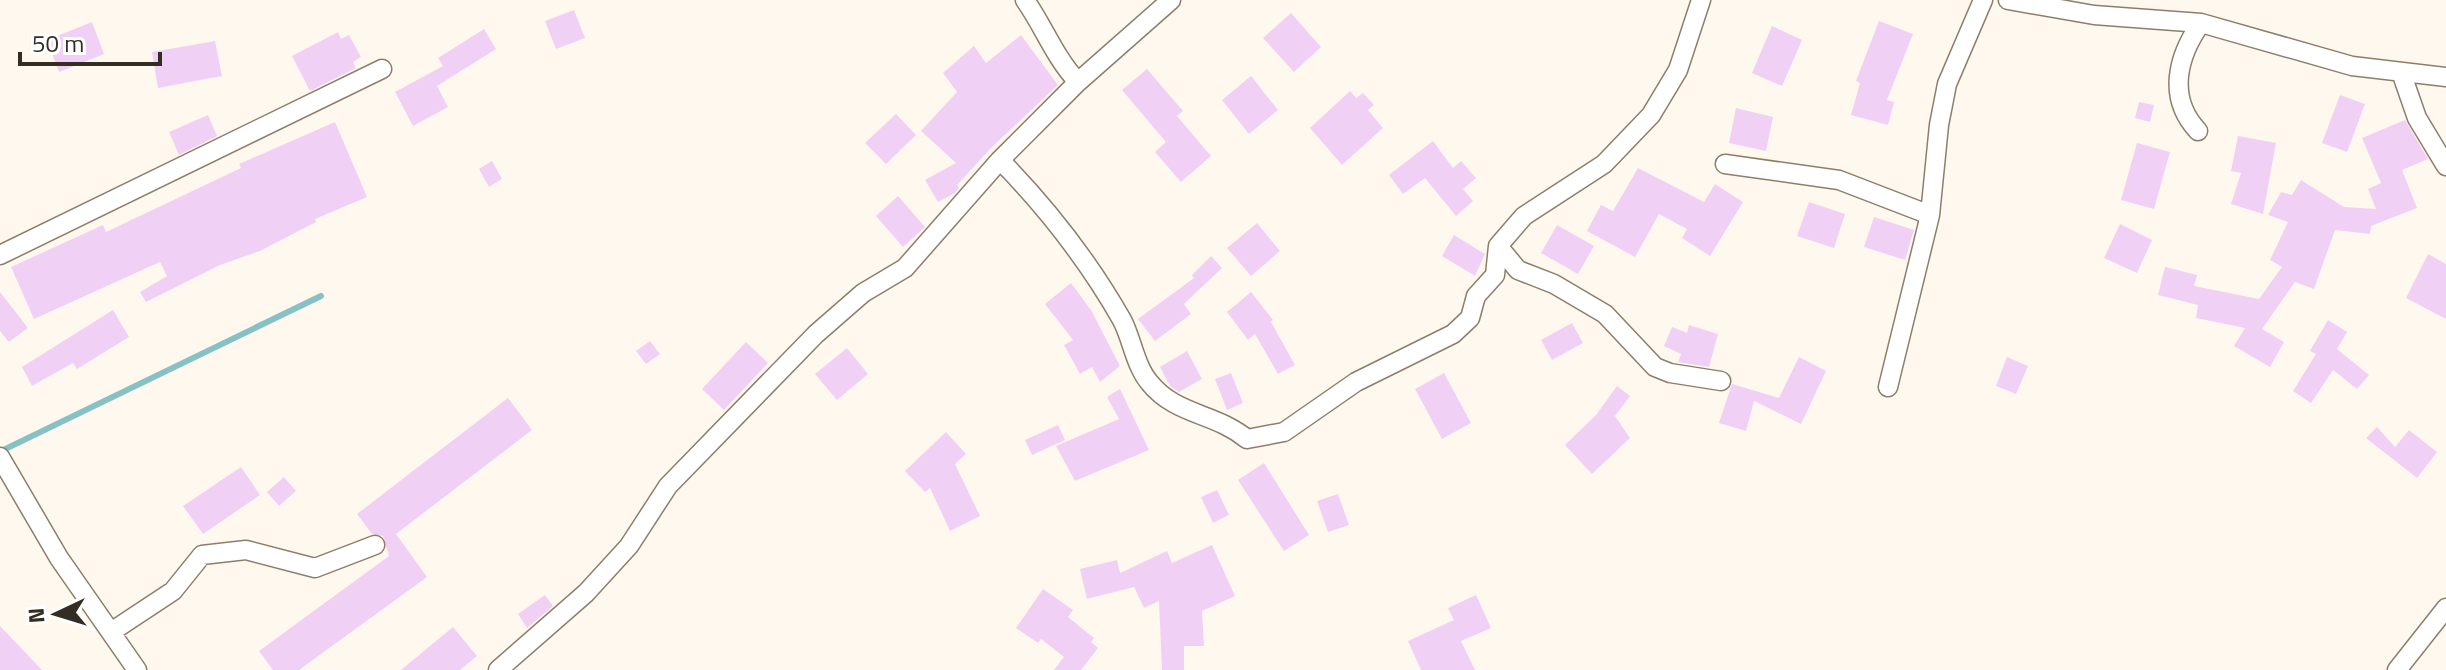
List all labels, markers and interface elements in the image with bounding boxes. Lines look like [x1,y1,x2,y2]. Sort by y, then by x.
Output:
scale bar [20,16,160,66]
text: 50 m [32,25,84,61]
north arrow [16,574,96,654]
text: N [19,607,54,624]

